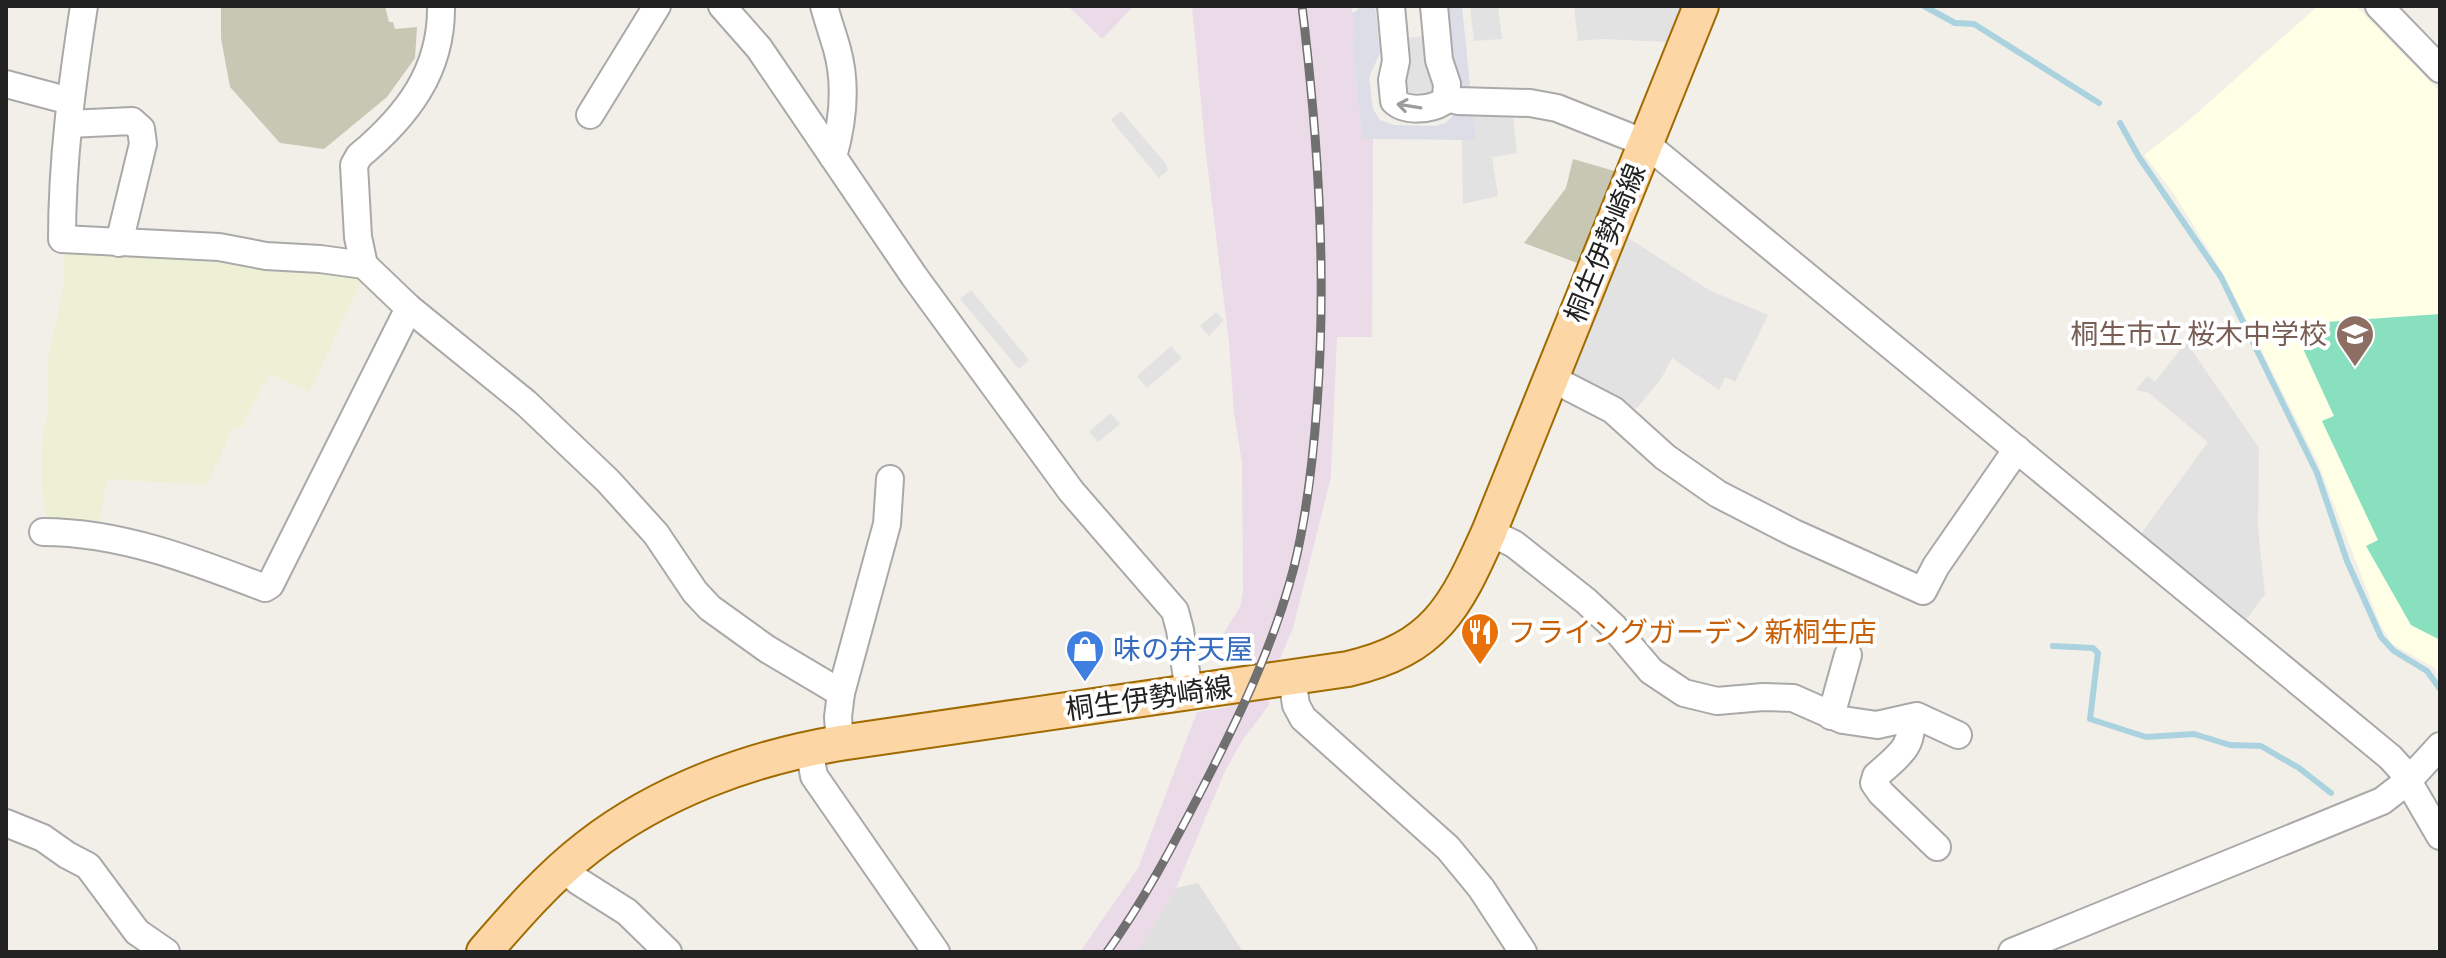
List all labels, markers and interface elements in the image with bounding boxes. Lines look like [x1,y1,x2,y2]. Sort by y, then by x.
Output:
one-way arrow [1397,98,1423,113]
street label: 桐生伊勢崎線 [1561,160,1651,327]
school or university icon: 桐生市立 桜木中学校 [2334,313,2376,368]
place label: 桐生市立 桜木中学校 [2070,320,2327,350]
restaurant icon: フライングガーデン 新桐生店 [1459,611,1501,666]
place label: フライングガーデン 新桐生店 [1508,618,1877,648]
shop icon: 味の弁天屋 [1064,628,1106,683]
place label: 味の弁天屋 [1113,635,1253,665]
street label: 桐生伊勢崎線 [1064,672,1234,726]

